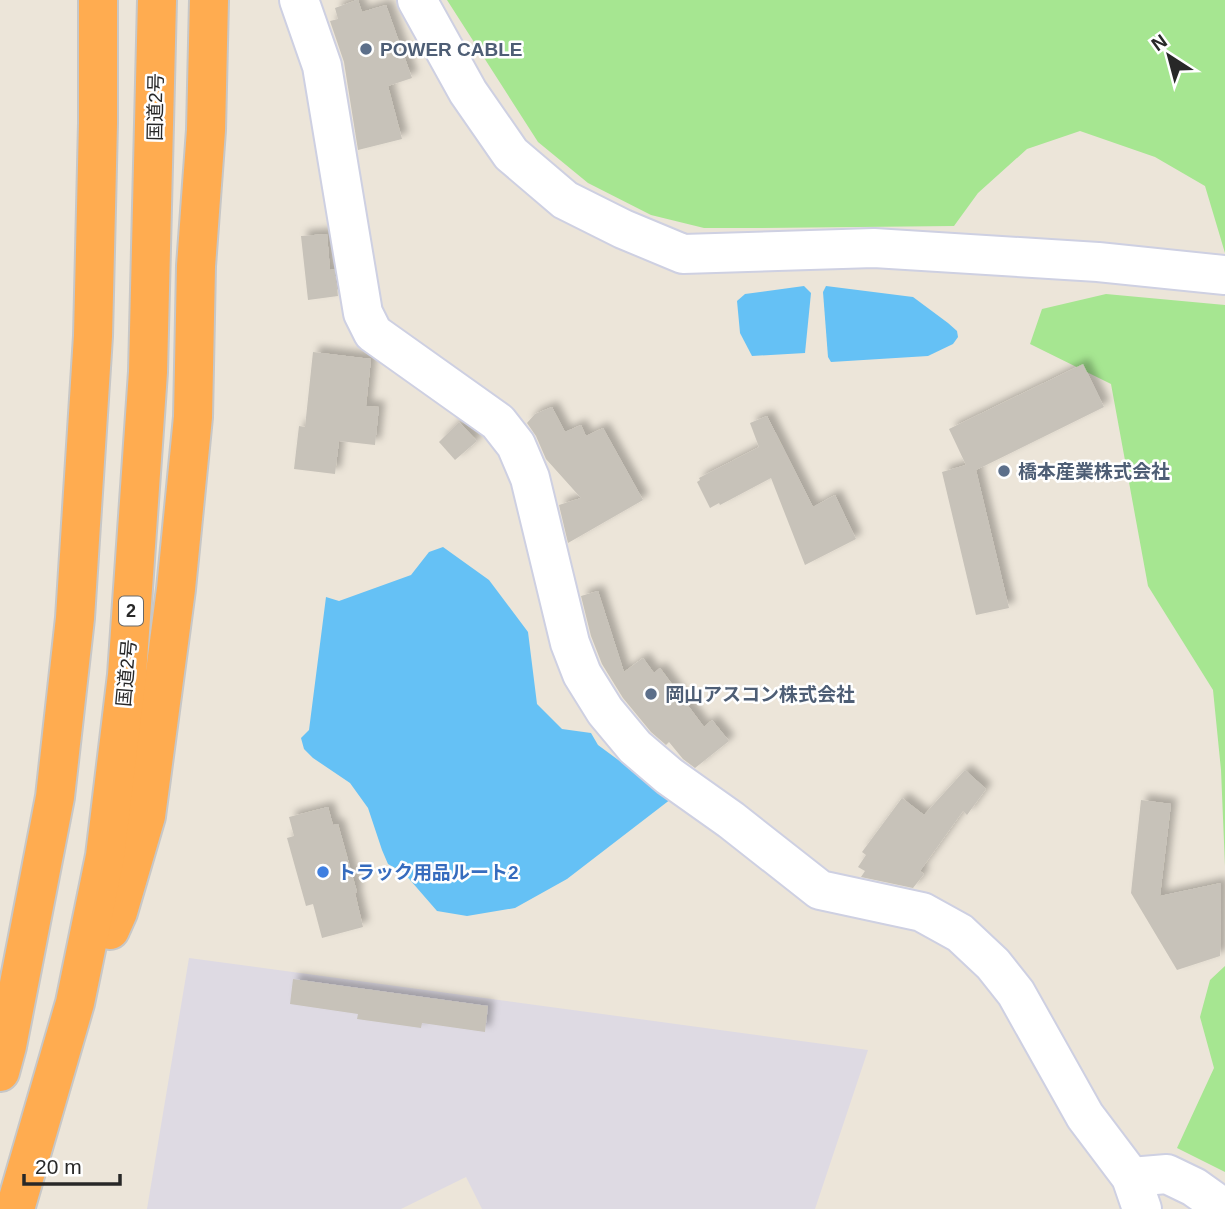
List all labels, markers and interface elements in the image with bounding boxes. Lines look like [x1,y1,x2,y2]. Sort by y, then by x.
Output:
north arrow [1134,21,1204,91]
text: N [1148,30,1171,55]
place label: POWER CABLE [380,39,523,60]
marker: POWER CABLE [358,41,374,57]
street label: 国道2号 [144,73,167,141]
place label: 橋本産業株式会社 [1018,461,1170,482]
marker: 橋本産業株式会社 [996,463,1012,479]
road number: 2 [119,596,143,626]
street label: 国道2号 [113,638,140,708]
place label: 岡山アスコン株式会社 [665,684,855,705]
marker: 岡山アスコン株式会社 [643,686,659,702]
place label: トラック用品ルート2 [337,862,519,883]
marker: トラック用品ルート2 [315,864,331,880]
scale bar [24,1142,121,1186]
text: 20 m [35,1155,82,1178]

